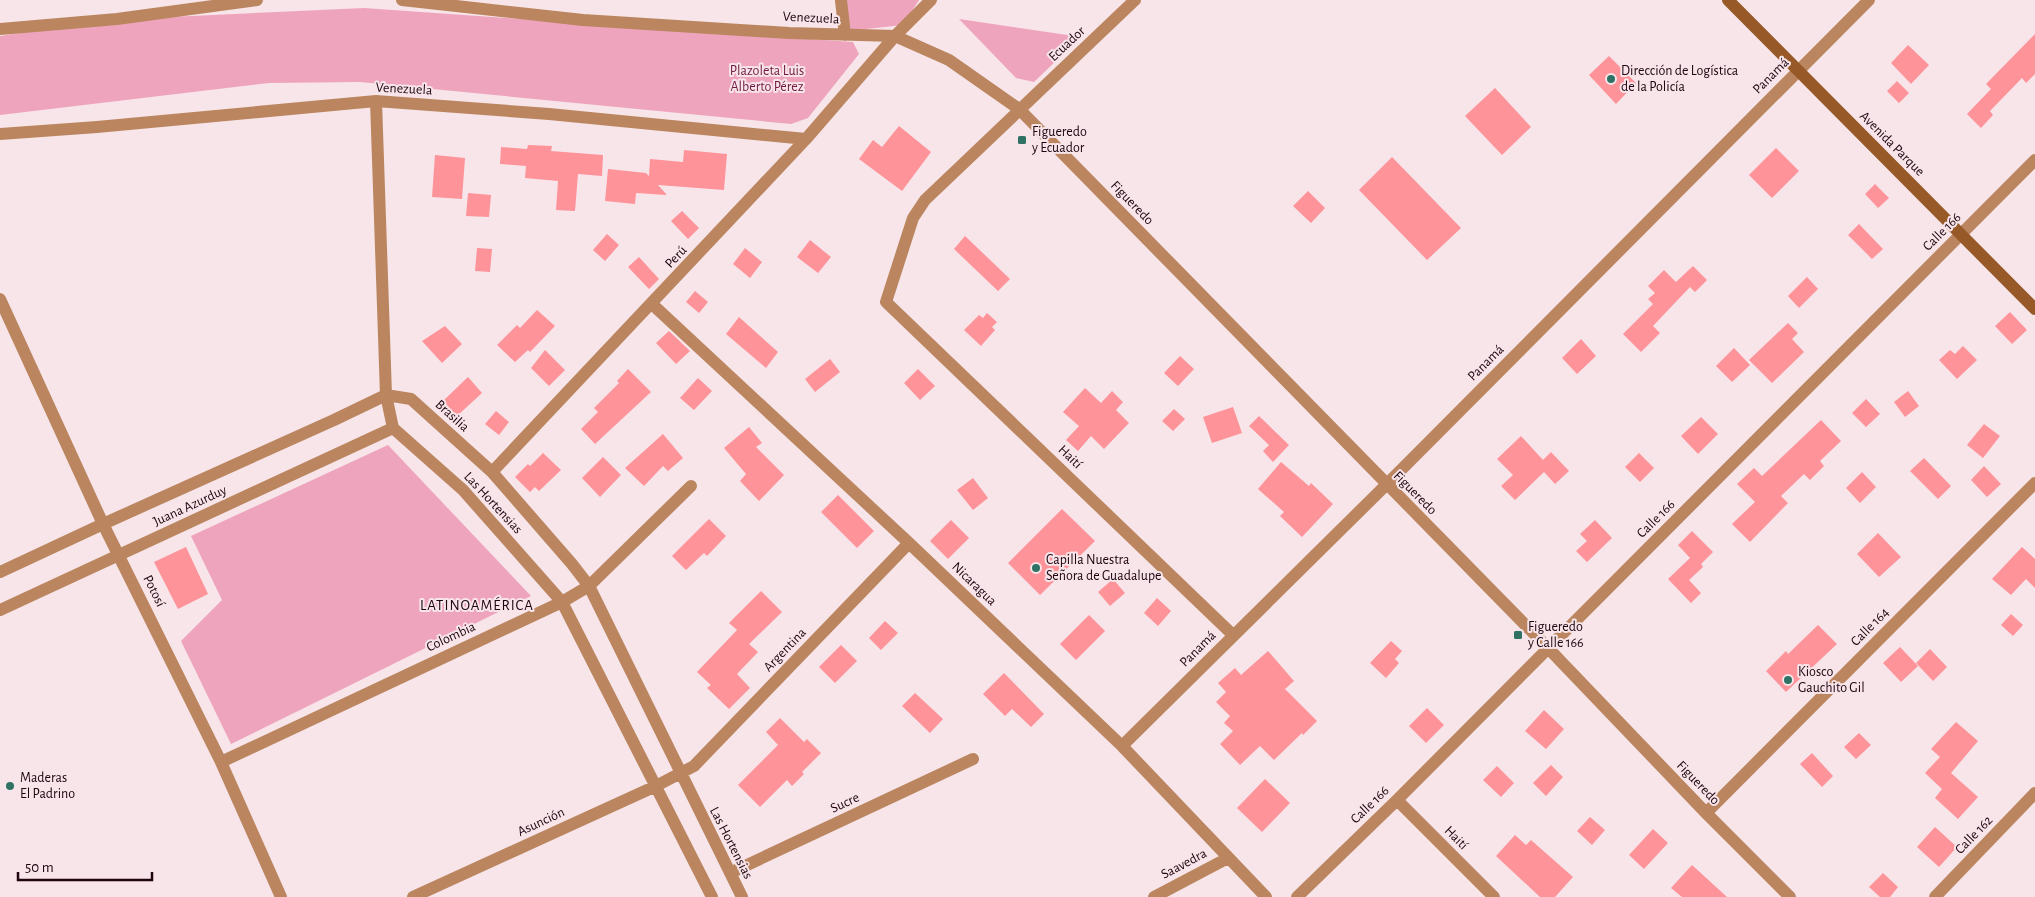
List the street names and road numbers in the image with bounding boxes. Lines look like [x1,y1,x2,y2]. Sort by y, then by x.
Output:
street label: Venezuela [782,10,840,27]
street label: Ecuador [1046,24,1088,64]
street label: Panamá [1750,55,1792,97]
street label: Venezuela [375,81,433,98]
street label: Avenida Parque [1857,109,1927,179]
street label: Figueredo [1108,178,1156,228]
street label: Calle 166 [1920,210,1964,254]
street label: Perú [662,243,690,271]
street label: Panamá [1465,342,1507,384]
street label: Brasilia [432,397,472,435]
street label: Haití [1055,443,1085,472]
street label: Figueredo [1391,469,1439,517]
street label: Las Hortensias [461,470,525,536]
street label: Juana Azurduy [151,483,229,529]
street label: Calle 166 [1634,497,1678,541]
street label: Nicaragua [949,560,999,609]
street label: Potosí [140,573,168,610]
street label: Calle 164 [1848,605,1892,649]
street label: Colombia [424,619,478,654]
street label: Argentina [761,625,809,674]
street label: Panamá [1177,628,1219,670]
street label: Figueredo [1674,758,1722,808]
street label: Calle 166 [1348,783,1392,827]
street label: Sucre [828,790,862,816]
street label: Asunción [515,805,567,839]
street label: Las Hortensias [707,805,755,881]
street label: Calle 162 [1953,813,1995,857]
street label: Haití [1441,823,1471,853]
street label: Saavedra [1159,846,1210,882]

